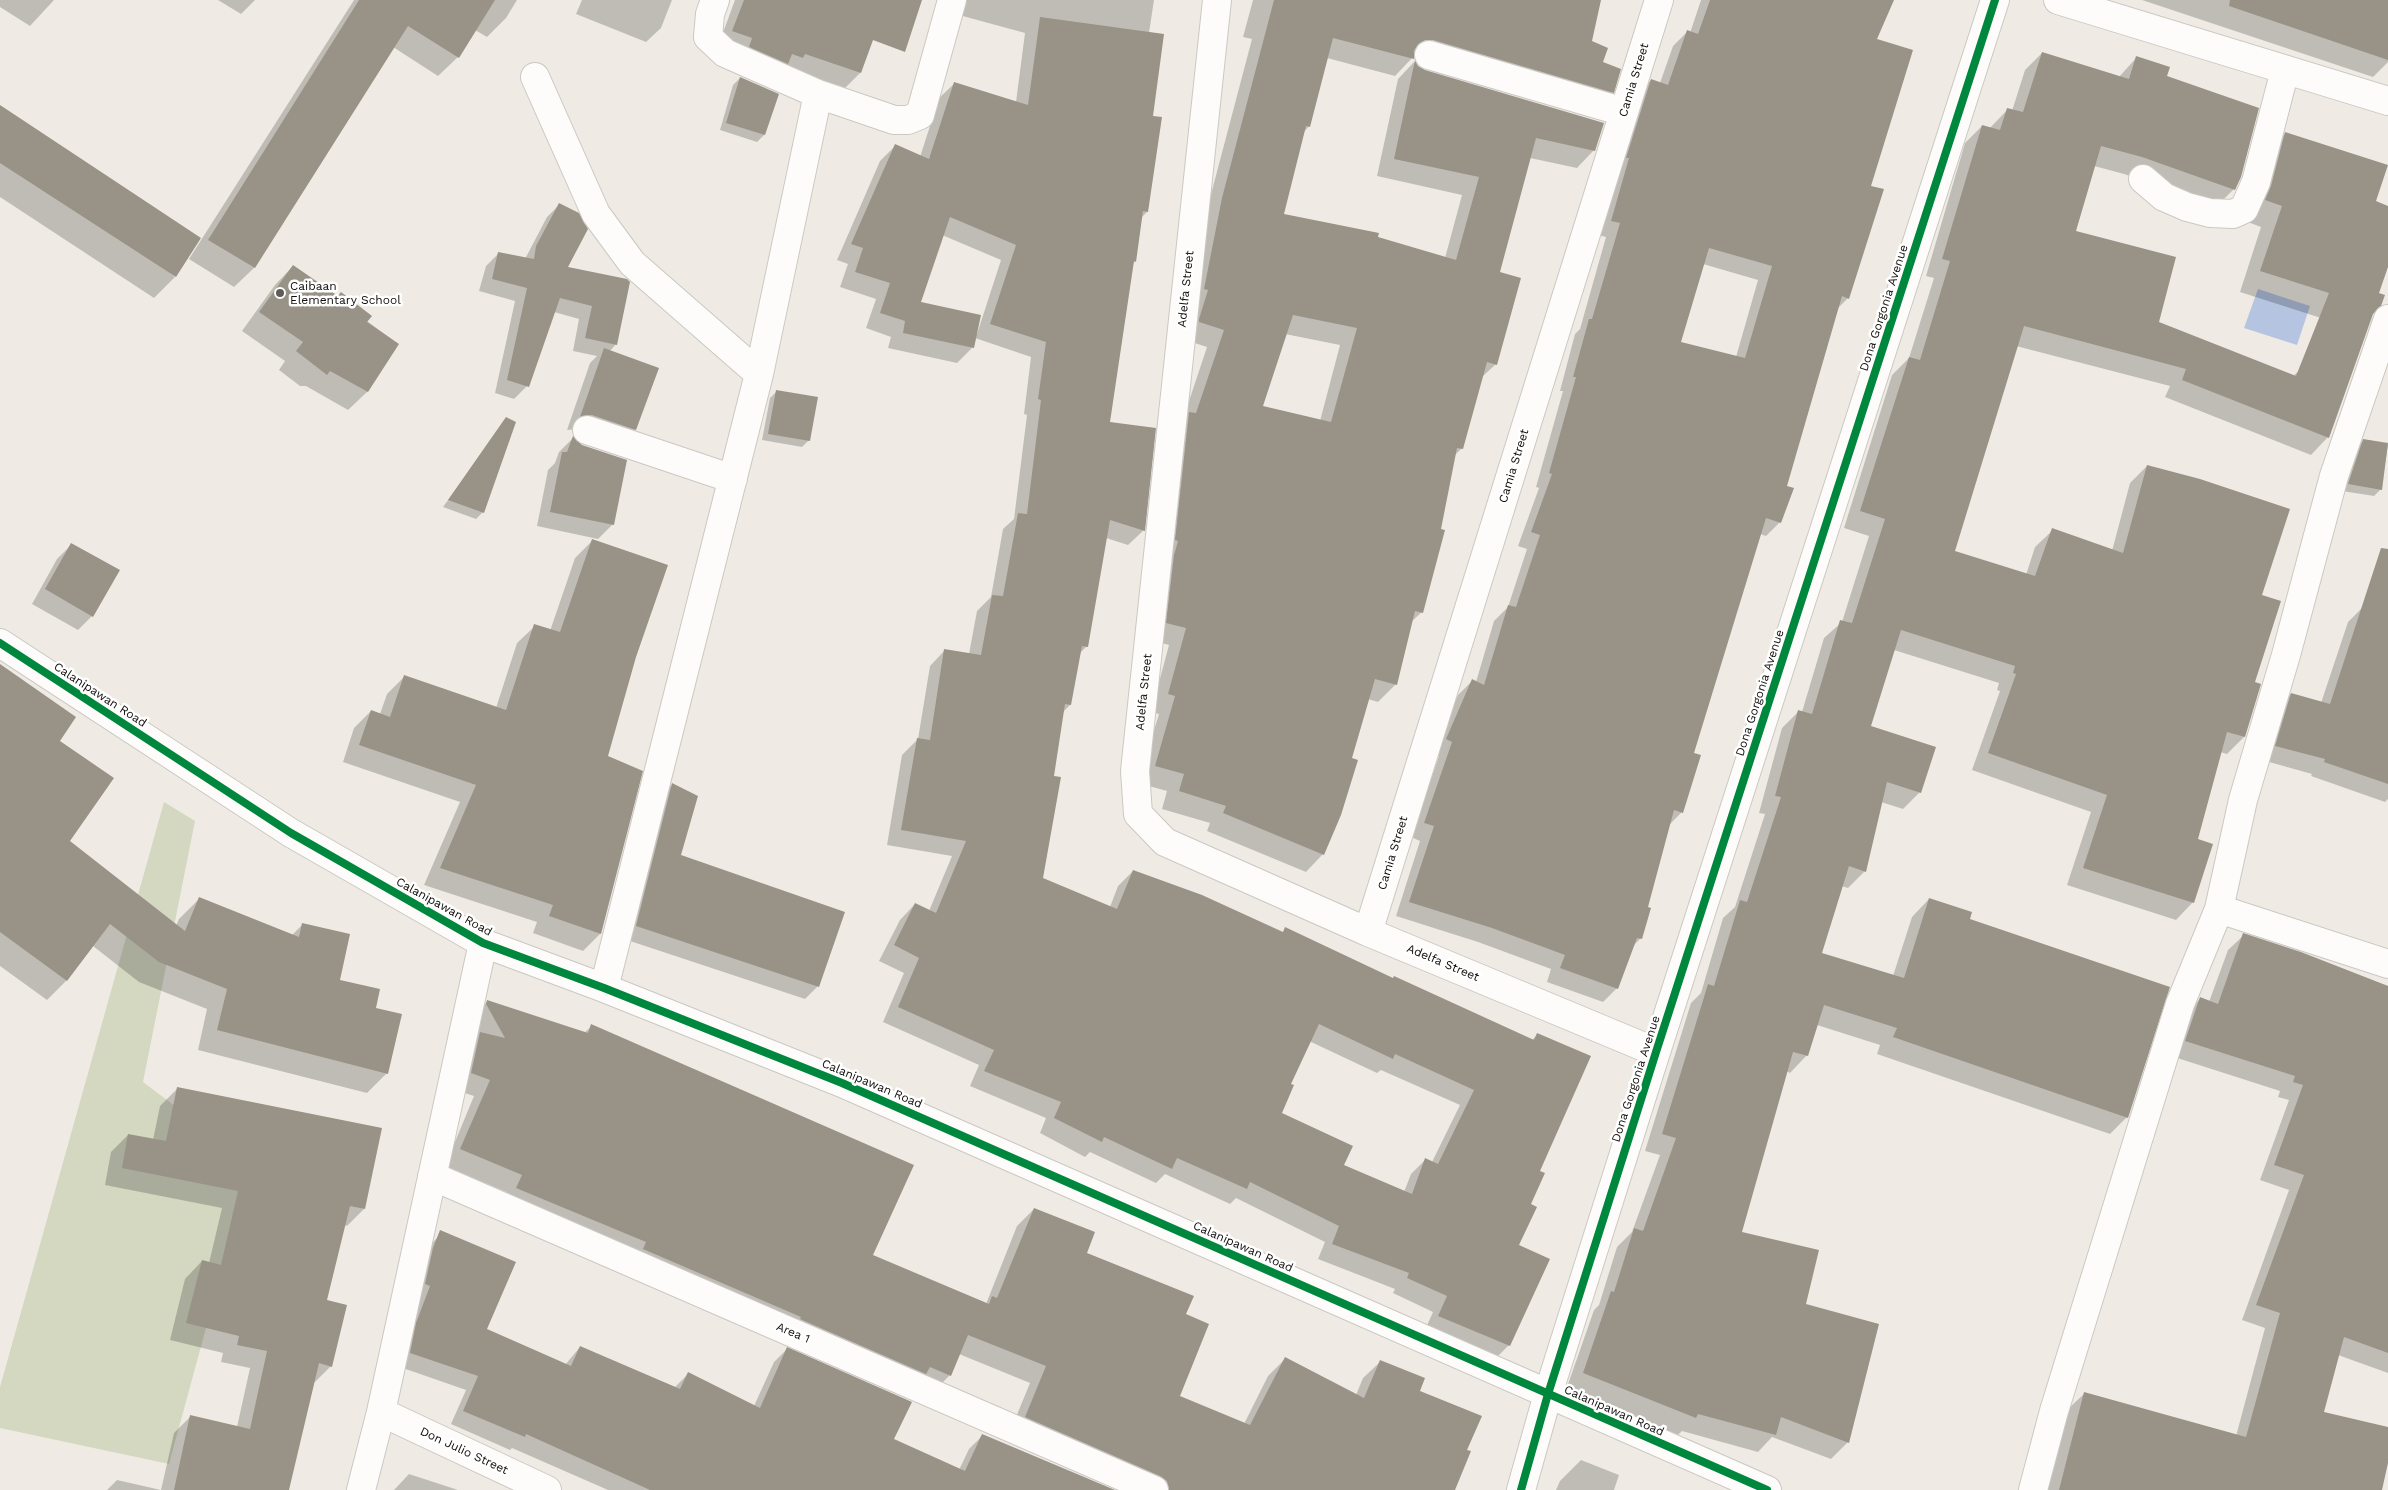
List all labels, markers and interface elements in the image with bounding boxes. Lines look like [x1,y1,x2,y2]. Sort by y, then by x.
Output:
street label: Camia Street [1616,41,1652,119]
street label: Dona Gorgonia Avenue [1857,243,1911,373]
street label: Adelfa Street [1175,250,1197,328]
place label: Caibaan Elementary School [290,279,401,307]
marker: Caibaan Elementary School [274,287,286,299]
street label: Camia Street [1496,427,1532,505]
street label: Dona Gorgonia Avenue [1733,628,1787,758]
street label: Adelfa Street [1133,653,1155,731]
street label: Calanipawan Road [51,660,149,730]
street label: Camia Street [1375,814,1411,892]
street label: Calanipawan Road [393,875,495,939]
street label: Adelfa Street [1405,941,1481,985]
street label: Dona Gorgonia Avenue [1609,1014,1663,1144]
street label: Calanipawan Road [820,1056,924,1112]
street label: Calanipawan Road [1191,1219,1295,1275]
street label: Area 1 [774,1320,812,1346]
street label: Calanipawan Road [1562,1383,1666,1439]
street label: Don Julio Street [418,1424,510,1478]

